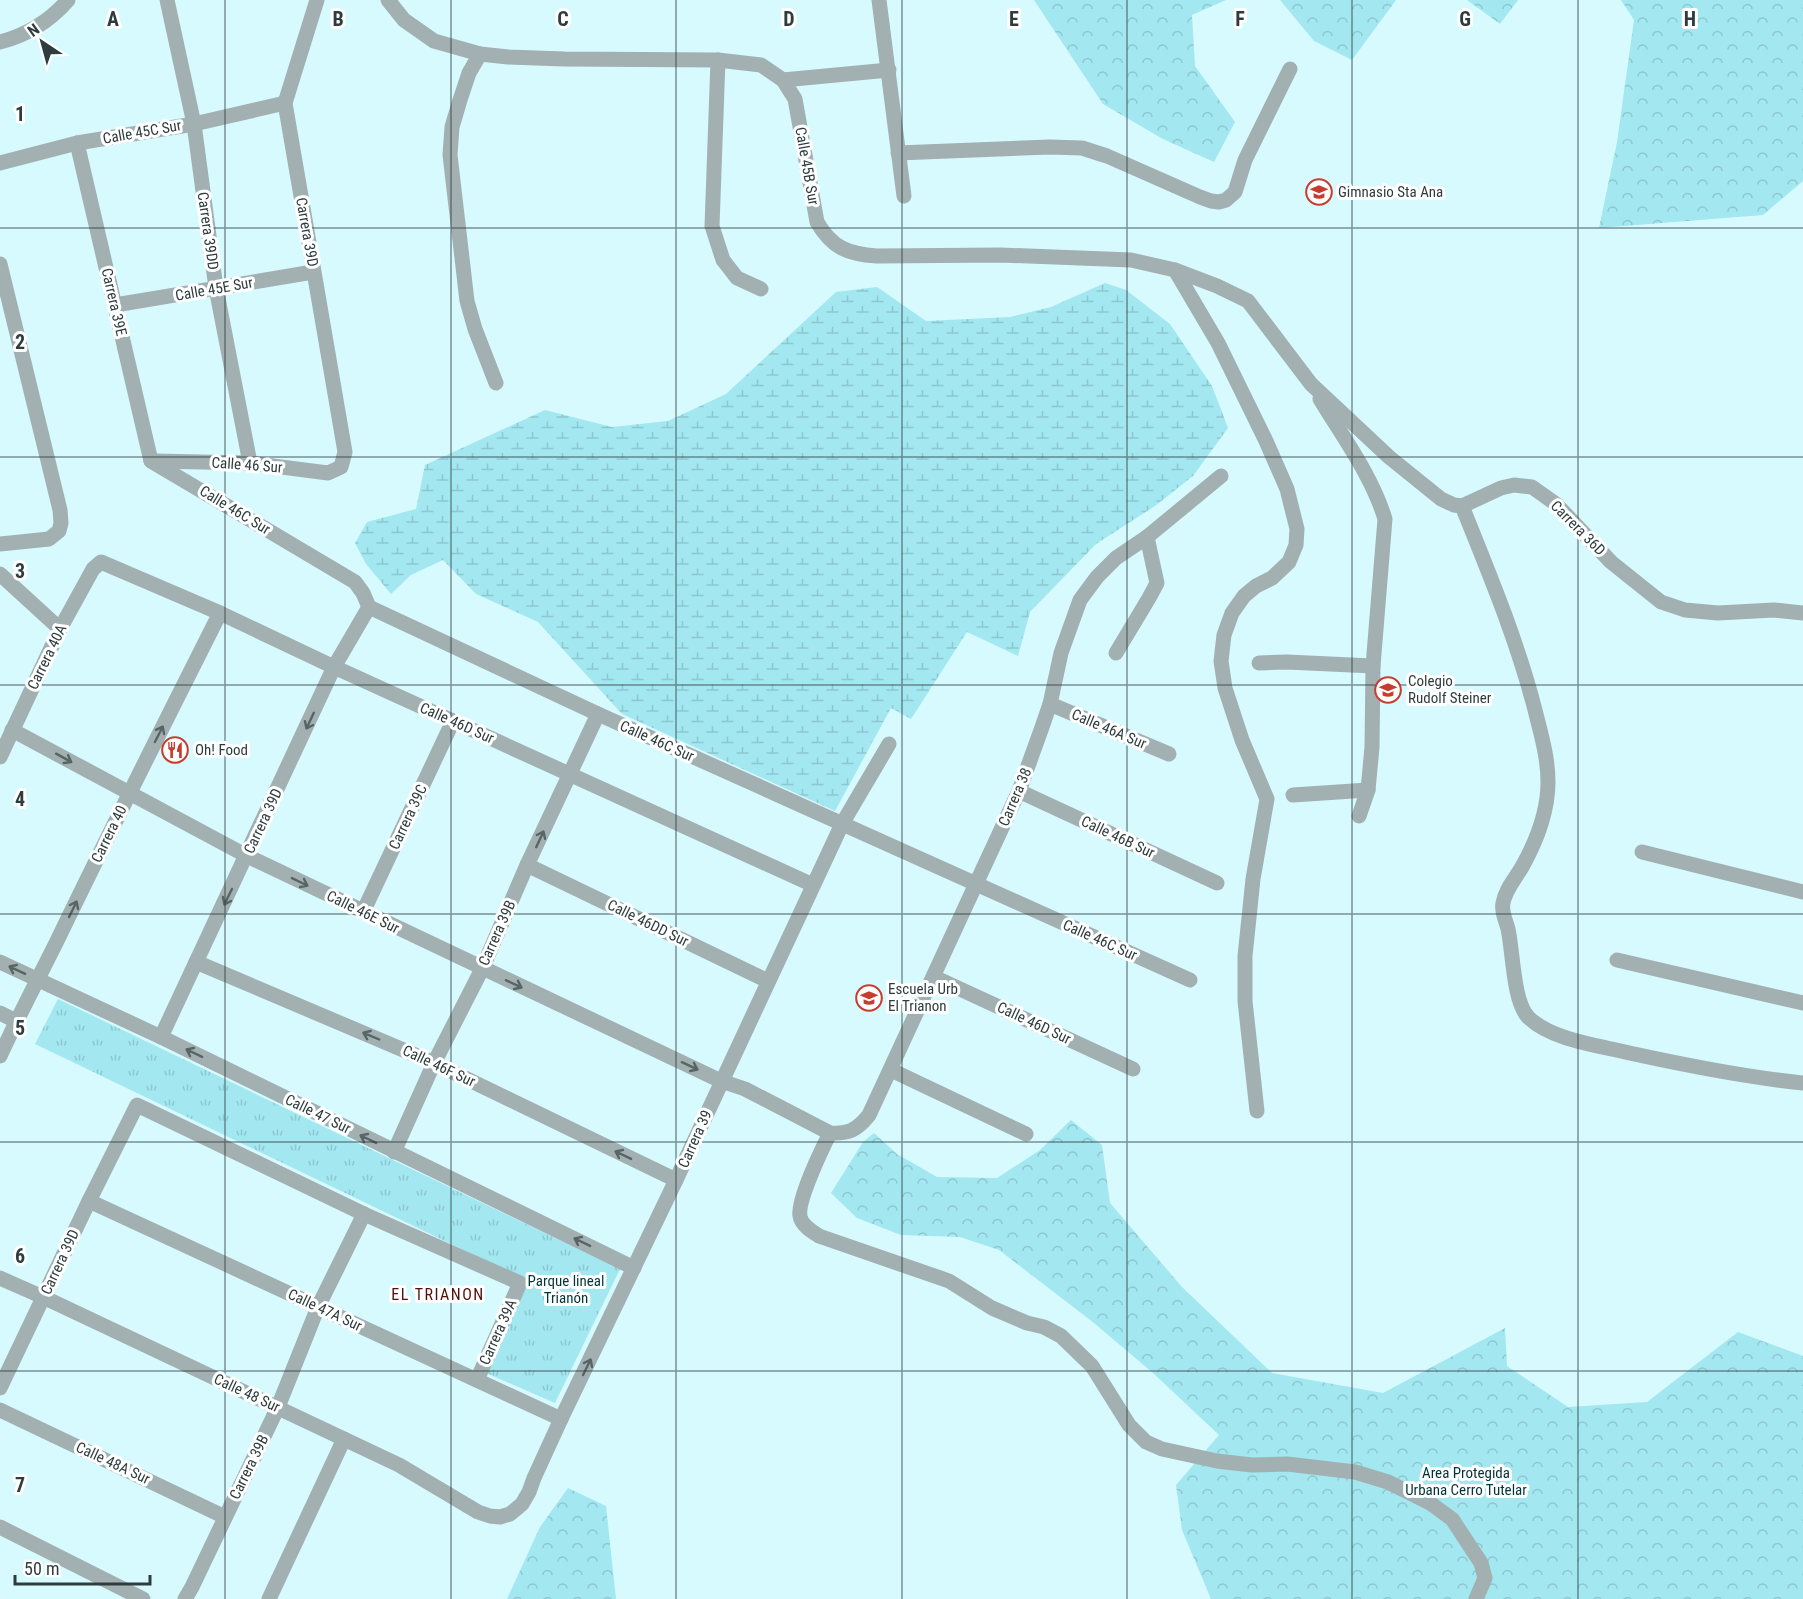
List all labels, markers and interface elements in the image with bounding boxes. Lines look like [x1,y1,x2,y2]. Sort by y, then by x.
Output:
text: A [107,7,119,31]
text: B [332,7,344,31]
text: C [557,7,569,31]
text: D [783,7,795,31]
text: E [1009,7,1019,31]
text: F [1235,7,1245,31]
text: G [1459,7,1471,31]
text: H [1684,7,1696,31]
north arrow [12,12,72,72]
text: N [24,20,43,41]
text: 1 [15,102,25,126]
street label: Calle 45C Sur [101,116,183,148]
street label: Calle 45B Sur [791,125,823,207]
school or university icon: Gimnasio Sta Ana [1304,177,1334,207]
place label: Gimnasio Sta Ana [1338,183,1443,201]
street label: Carrera 39DD [194,191,222,271]
street label: Carrera 39D [292,196,322,268]
street label: Carrera 39E [97,266,131,338]
street label: Calle 45E Sur [174,273,255,305]
text: 2 [15,330,25,354]
street label: Calle 46 Sur [211,454,283,476]
street label: Calle 46C Sur [196,482,274,538]
street label: Carrera 36D [1547,497,1609,559]
text: 3 [15,559,25,583]
street label: Carrera 40A [24,621,71,692]
place label: Colegio Rudolf Steiner [1408,672,1492,707]
school or university icon: Colegio Rudolf Steiner [1373,675,1403,705]
street label: Calle 46D Sur [417,699,497,748]
street label: Calle 46A Sur [1069,705,1150,753]
one-way arrow [303,711,315,729]
street label: Calle 46C Sur [617,717,697,766]
one-way arrow [154,725,165,743]
restaurant icon: Oh! Food [160,735,190,765]
place label: Oh! Food [195,741,248,759]
one-way arrow [55,752,72,764]
street label: Carrera 38 [995,765,1035,829]
street label: Carrera 39C [385,781,431,853]
street label: Carrera 39D [240,785,286,857]
text: 4 [15,787,25,811]
street label: Carrera 40 [87,802,131,866]
street label: Calle 46B Sur [1078,812,1158,862]
one-way arrow [534,831,546,849]
one-way arrow [290,876,308,888]
street label: Calle 46E Sur [324,887,403,937]
one-way arrow [221,888,233,906]
street label: Calle 46DD Sur [604,896,692,951]
street label: Carrera 39B [475,898,519,968]
one-way arrow [67,900,79,918]
street label: Calle 46C Sur [1060,916,1140,965]
one-way arrow [8,964,26,976]
one-way arrow [504,978,522,990]
place label: Escuela Urb El Trianon [888,980,958,1015]
school or university icon: Escuela Urb El Trianon [854,983,884,1013]
street label: Calle 46D Sur [994,998,1074,1048]
text: 5 [15,1016,25,1040]
one-way arrow [362,1030,380,1041]
street label: Calle 46F Sur [400,1041,479,1091]
one-way arrow [185,1046,203,1058]
one-way arrow [681,1061,699,1073]
street label: Calle 47 Sur [282,1090,354,1138]
street label: Carrera 39 [674,1107,716,1171]
one-way arrow [360,1133,378,1144]
one-way arrow [615,1148,633,1160]
street label: Carrera 39D [37,1226,83,1298]
one-way arrow [573,1236,591,1248]
text: 6 [15,1244,25,1268]
park label: Parque lineal Trianón [528,1272,604,1307]
street label: Calle 47A Sur [285,1285,365,1335]
district label: EL TRIANON [391,1285,485,1304]
street label: Carrera 39A [476,1296,521,1368]
one-way arrow [582,1358,593,1376]
street label: Calle 48 Sur [211,1370,283,1416]
street label: Carrera 39B [226,1432,272,1502]
street label: Calle 48A Sur [73,1438,153,1488]
park label: Area Protegida Urbana Cerro Tutelar [1405,1464,1527,1499]
text: 7 [15,1473,25,1497]
scale bar [15,1548,150,1586]
text: 50 m [24,1558,59,1579]

